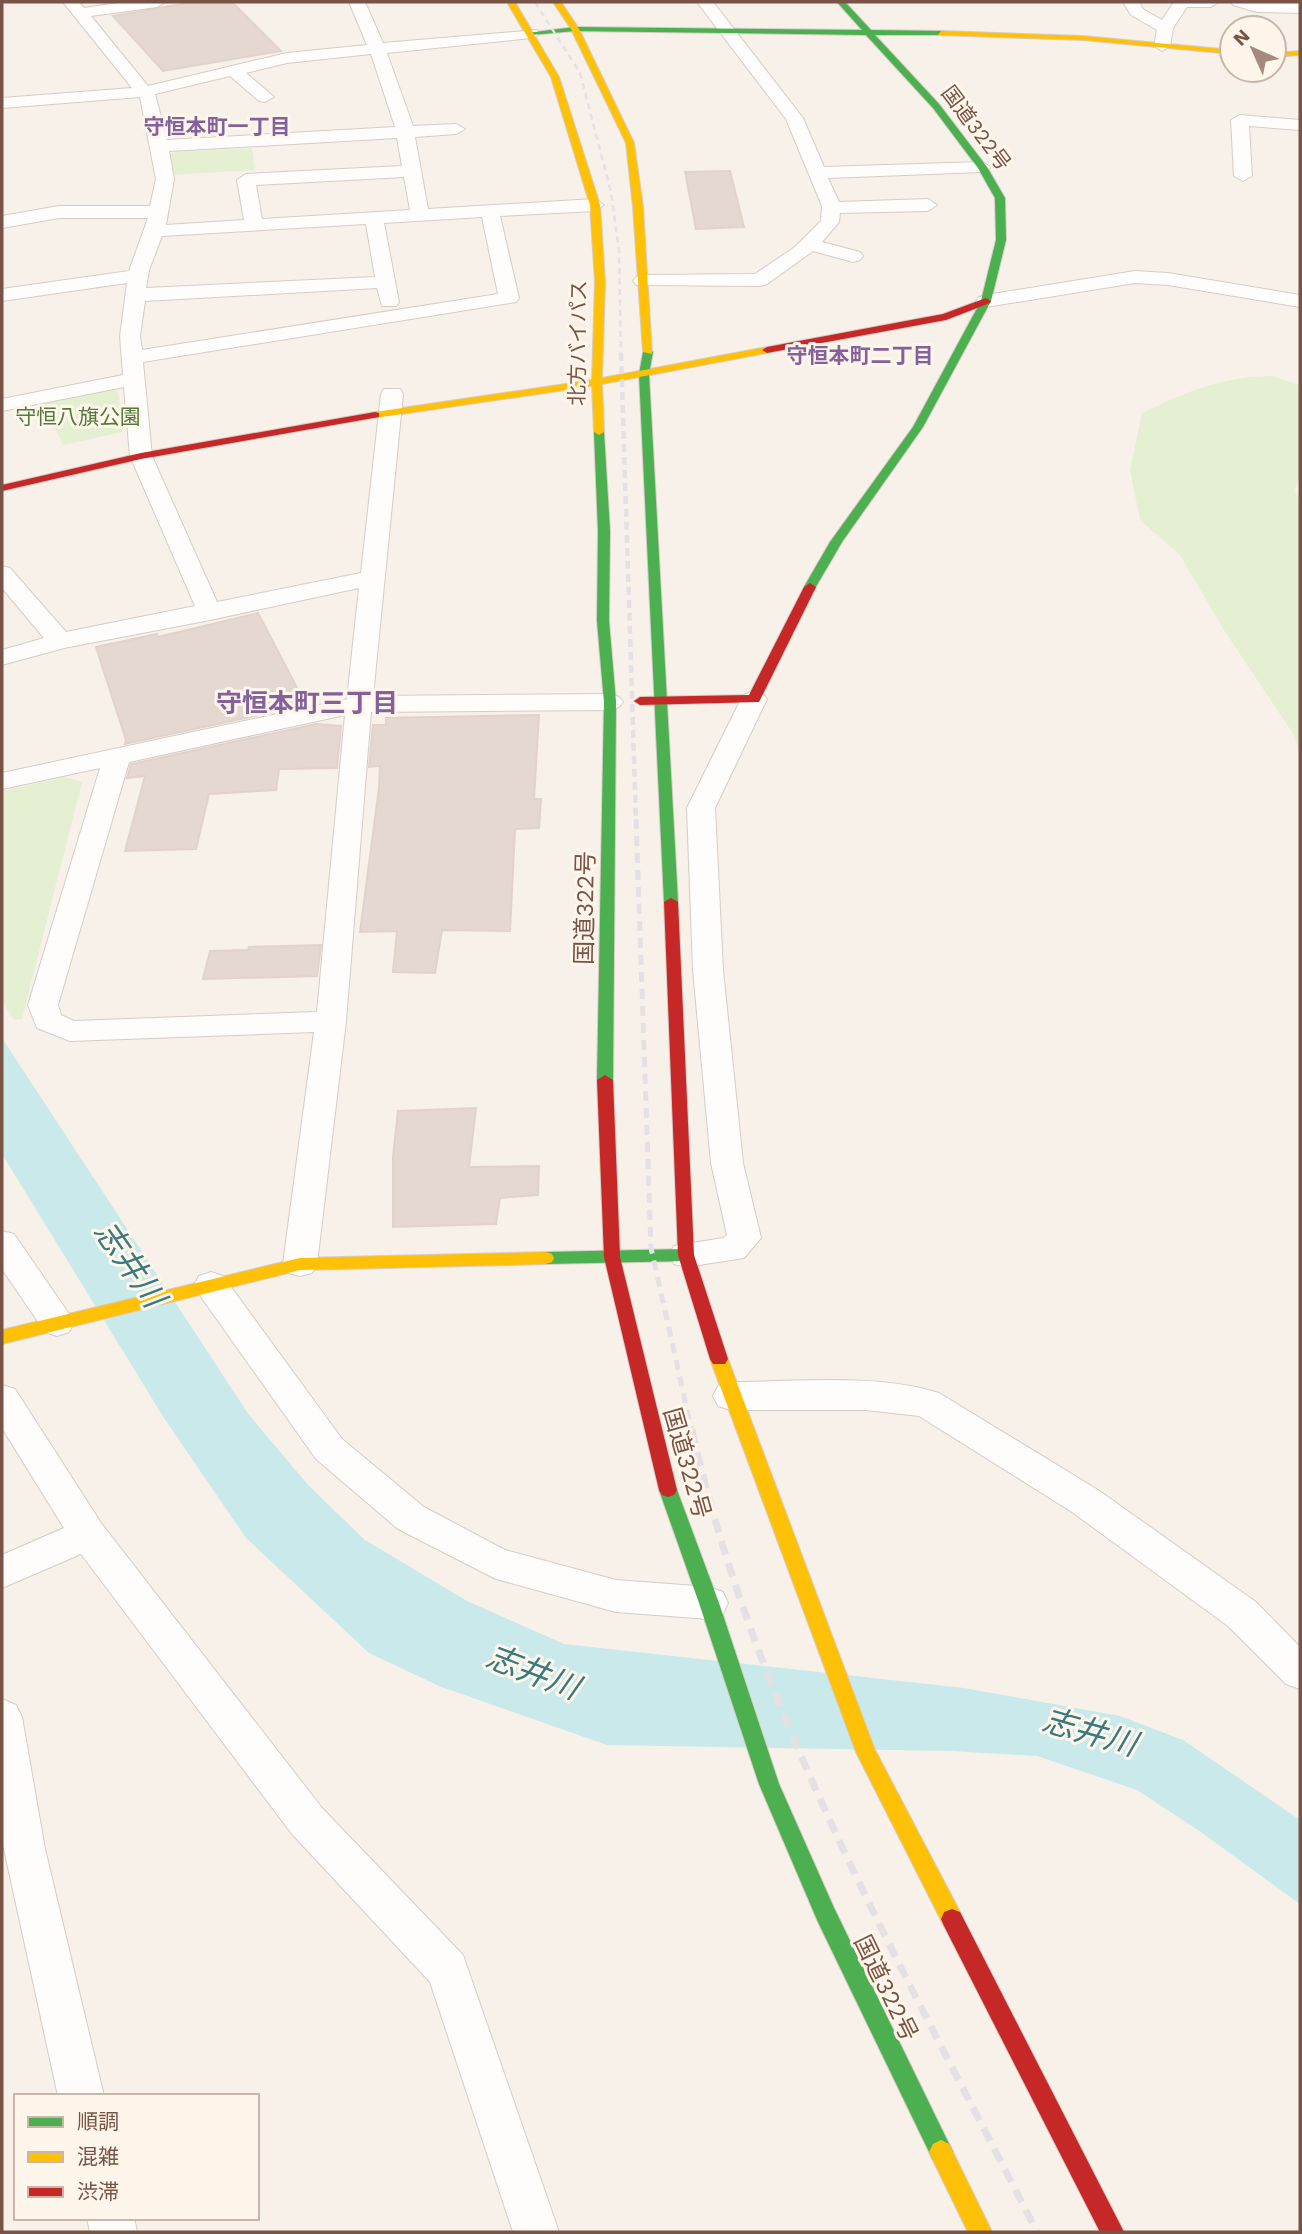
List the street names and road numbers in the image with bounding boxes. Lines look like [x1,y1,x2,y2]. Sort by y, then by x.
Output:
street label: 国道322号 [936,80,1016,175]
street label: 北方バイパス [564,280,591,406]
street label: 国道322号 [570,851,600,965]
street label: 国道322号 [658,1404,716,1522]
street label: 国道322号 [848,1931,924,2045]

